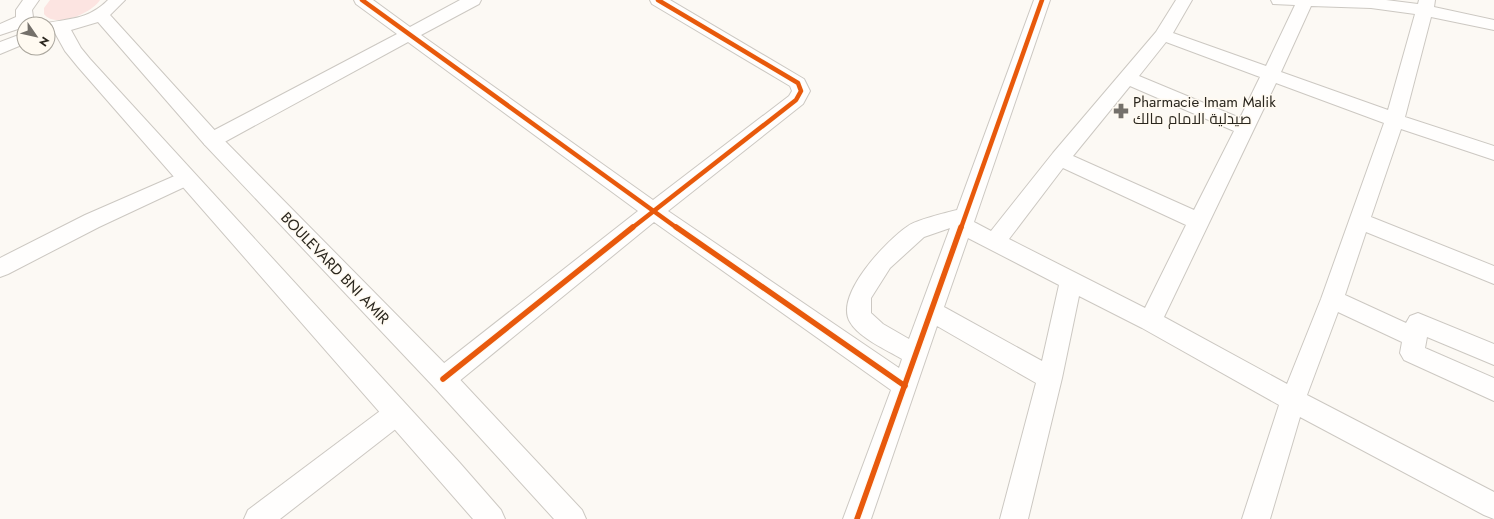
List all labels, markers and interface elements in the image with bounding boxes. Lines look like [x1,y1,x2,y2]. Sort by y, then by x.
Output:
north arrow [16,16,56,56]
text: N [35,33,53,50]
place label: Pharmacie Imam Malik صيدلية الامام مالك [1133,91,1276,130]
pharmacy icon: Pharmacie Imam Malik صيدلية الامام مالك [1112,102,1130,120]
street label: BOULEVARD BNI AMIR [276,207,395,329]

